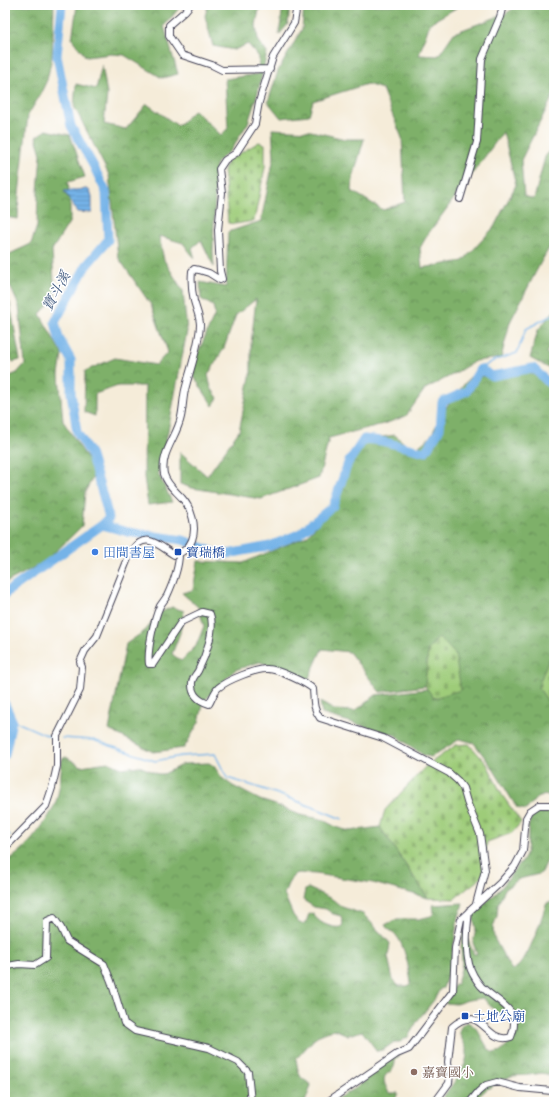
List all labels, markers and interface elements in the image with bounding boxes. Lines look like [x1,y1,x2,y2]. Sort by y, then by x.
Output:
water label: 寶斗溪 [38,267,75,314]
place label: 田間書屋 [103,544,155,561]
place label: 寶瑞橋 [186,544,225,561]
marker: 田間書屋 [90,547,100,557]
marker: 寶瑞橋 [173,547,183,557]
place label: 土地公廟 [473,1008,525,1025]
marker: 土地公廟 [460,1011,470,1021]
place label: 嘉寶國小 [422,1064,474,1081]
marker: 嘉寶國小 [409,1067,419,1077]

